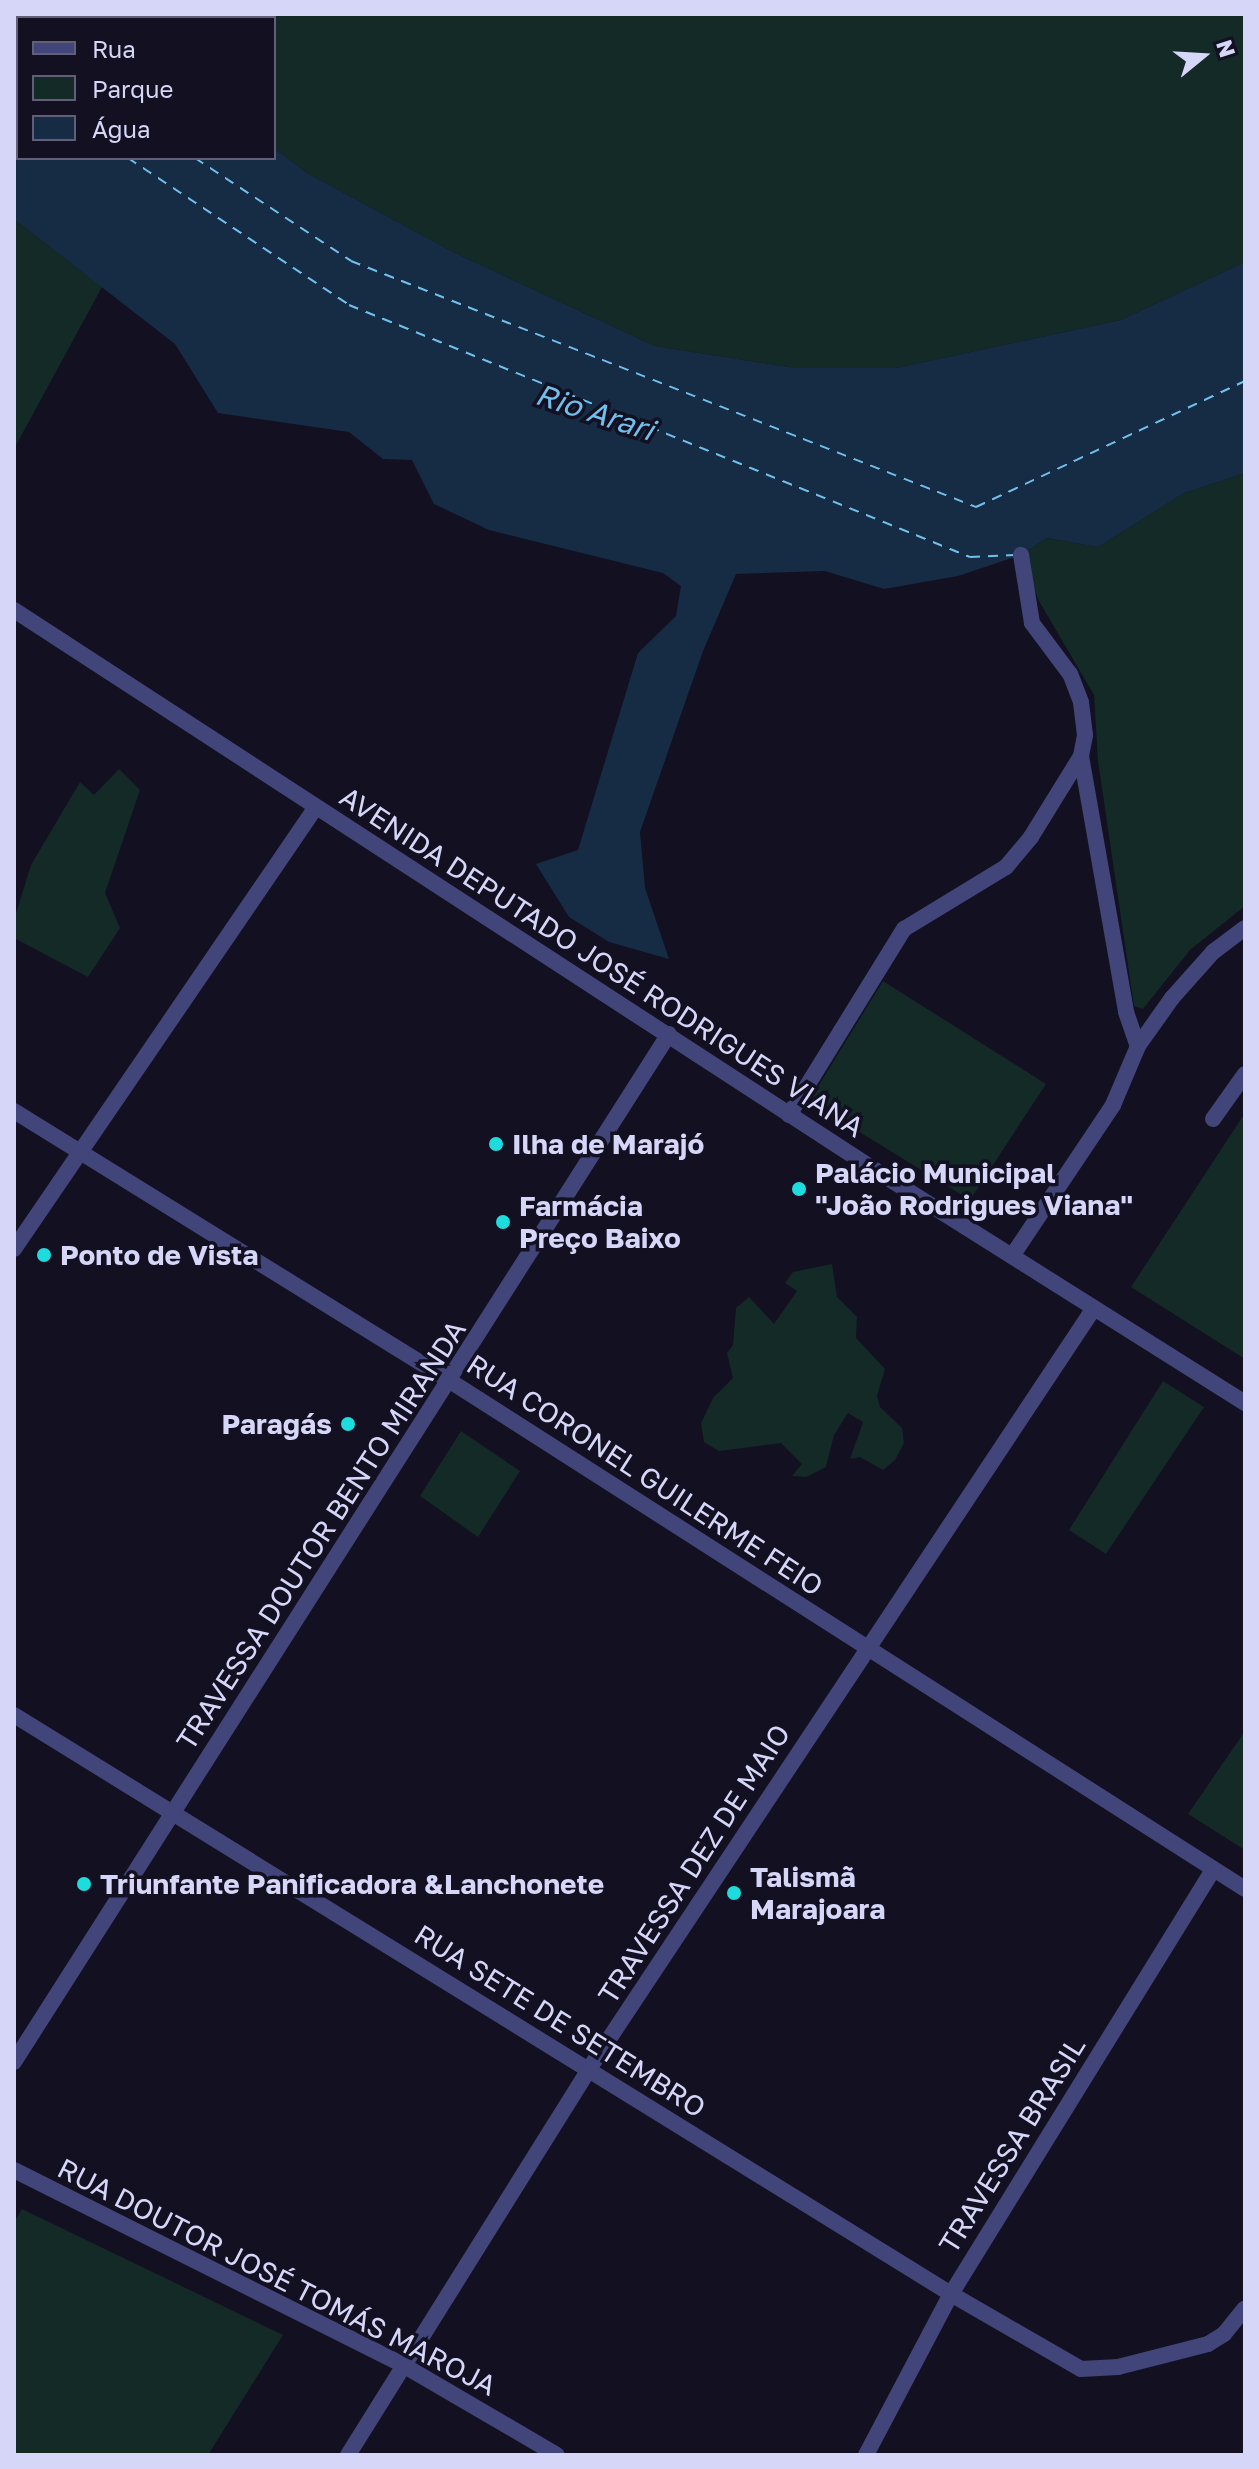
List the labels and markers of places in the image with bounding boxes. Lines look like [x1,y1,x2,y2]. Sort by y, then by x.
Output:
place label: Ilha de Marajó [512,1127,704,1161]
marker: Ilha de Marajó [487,1135,505,1153]
place label: Palácio Municipal "João Rodrigues Viana" [815,1156,1133,1222]
marker: Palácio Municipal "João Rodrigues Viana" [790,1180,808,1198]
place label: Farmácia Preço Baixo [519,1189,681,1255]
marker: Farmácia Preço Baixo [494,1213,512,1231]
place label: Ponto de Vista [60,1238,259,1272]
marker: Ponto de Vista [35,1246,53,1264]
place label: Paragás [222,1407,332,1441]
marker: Paragás [339,1415,357,1433]
place label: Talismã Marajoara [750,1860,885,1926]
place label: Triunfante Panificadora &Lanchonete [100,1867,604,1901]
marker: Triunfante Panificadora &Lanchonete [75,1875,93,1893]
marker: Talismã Marajoara [725,1884,743,1902]

